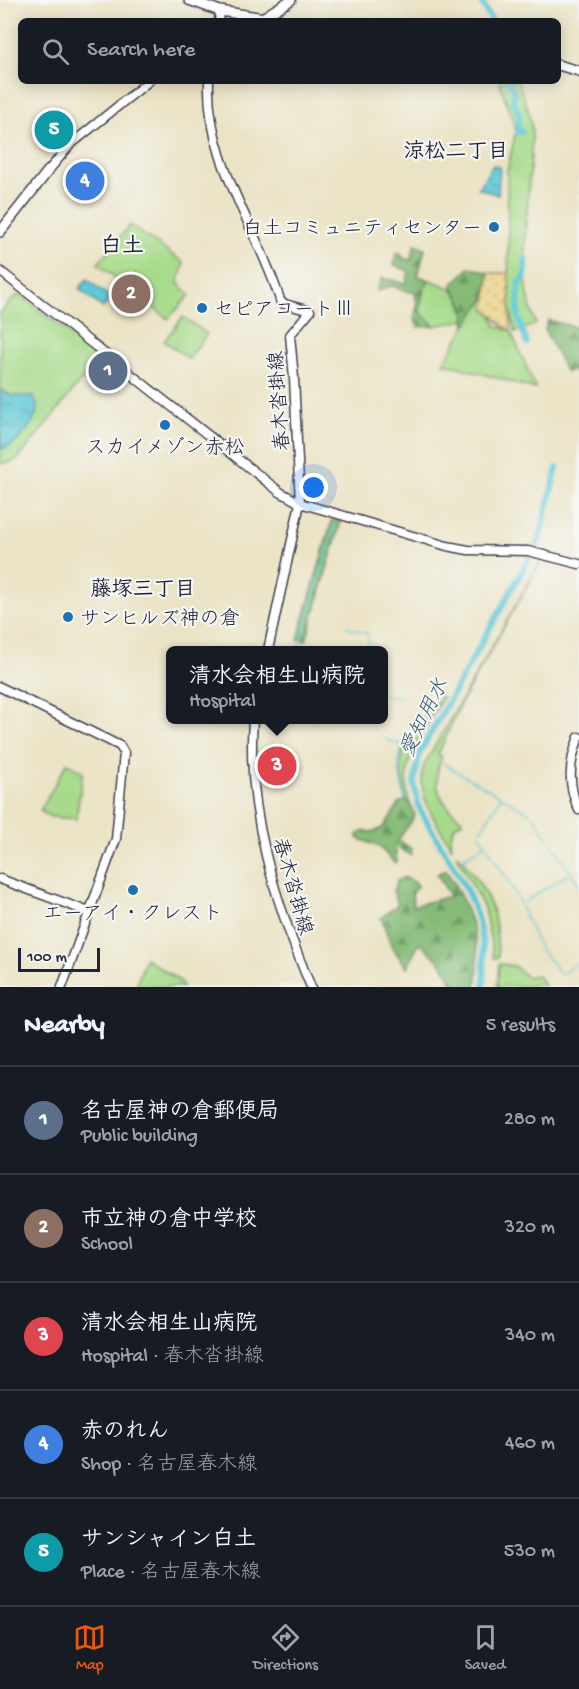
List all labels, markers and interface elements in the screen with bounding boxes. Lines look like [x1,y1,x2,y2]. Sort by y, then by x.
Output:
search box [18,18,561,84]
icon: search [39,35,72,68]
text: Search here [87,38,195,64]
pin: 5 [34,108,74,152]
district label: 涼松二丁目 [404,139,509,166]
pin: 4 [66,158,104,204]
place label: 白土コミュニティセンター [243,218,482,242]
marker: 白土コミュニティセンター [487,220,501,234]
district label: 白土 [100,233,144,261]
pin: 2 [112,272,150,316]
place label: セピアコートⅢ [214,300,354,323]
marker: セピアコートⅢ [195,301,209,315]
pin: 1 [88,348,128,394]
street label: 春木沓掛線 [265,350,296,452]
marker: スカイメゾン赤松 [158,418,172,432]
place label: スカイメゾン赤松 [85,436,245,461]
your location [299,473,328,502]
district label: 藤塚三丁目 [91,577,196,604]
place label: サンヒルズ神の倉 [80,607,240,632]
marker: サンヒルズ神の倉 [61,610,75,624]
popup [166,646,388,724]
text: 清水会相生山病院 [189,665,365,691]
water label: 愛知用水 [396,675,456,762]
text: Hospital [189,691,256,714]
pin: 3 [258,744,296,789]
street label: 春木沓掛線 [266,835,317,938]
marker: エーアイ・クレスト [126,883,140,897]
place label: エーアイ・クレスト [43,904,223,927]
scale bar [18,945,100,972]
text: 100 m [27,949,67,968]
text: Nearby [24,1011,105,1042]
text: 5 results [486,1015,555,1038]
text: 名古屋神の倉郵便局 [81,1100,279,1126]
text: 1 [39,1109,48,1132]
text: 280 m [504,1109,555,1132]
text: Public building [81,1126,198,1149]
text: 市立神の倉中学校 [81,1208,257,1234]
text: 2 [39,1217,48,1240]
text: 320 m [505,1217,555,1240]
text: School [81,1234,133,1257]
text: 清水会相生山病院 [81,1312,257,1338]
text: 3 [38,1325,49,1348]
text: 340 m [505,1325,555,1348]
text: Hospital · 春木沓掛線 [81,1346,264,1369]
text: 赤のれん [81,1420,169,1446]
text: 4 [39,1433,48,1456]
text: 460 m [505,1433,555,1456]
text: Shop · 名古屋春木線 [81,1454,257,1477]
text: サンシャイン白土 [81,1528,256,1554]
text: 5 [38,1541,49,1564]
text: 530 m [504,1541,555,1564]
text: Place · 名古屋春木線 [81,1562,260,1585]
tab: Map [73,1621,106,1676]
tab: Directions [253,1621,318,1676]
tab: Saved [465,1621,506,1676]

